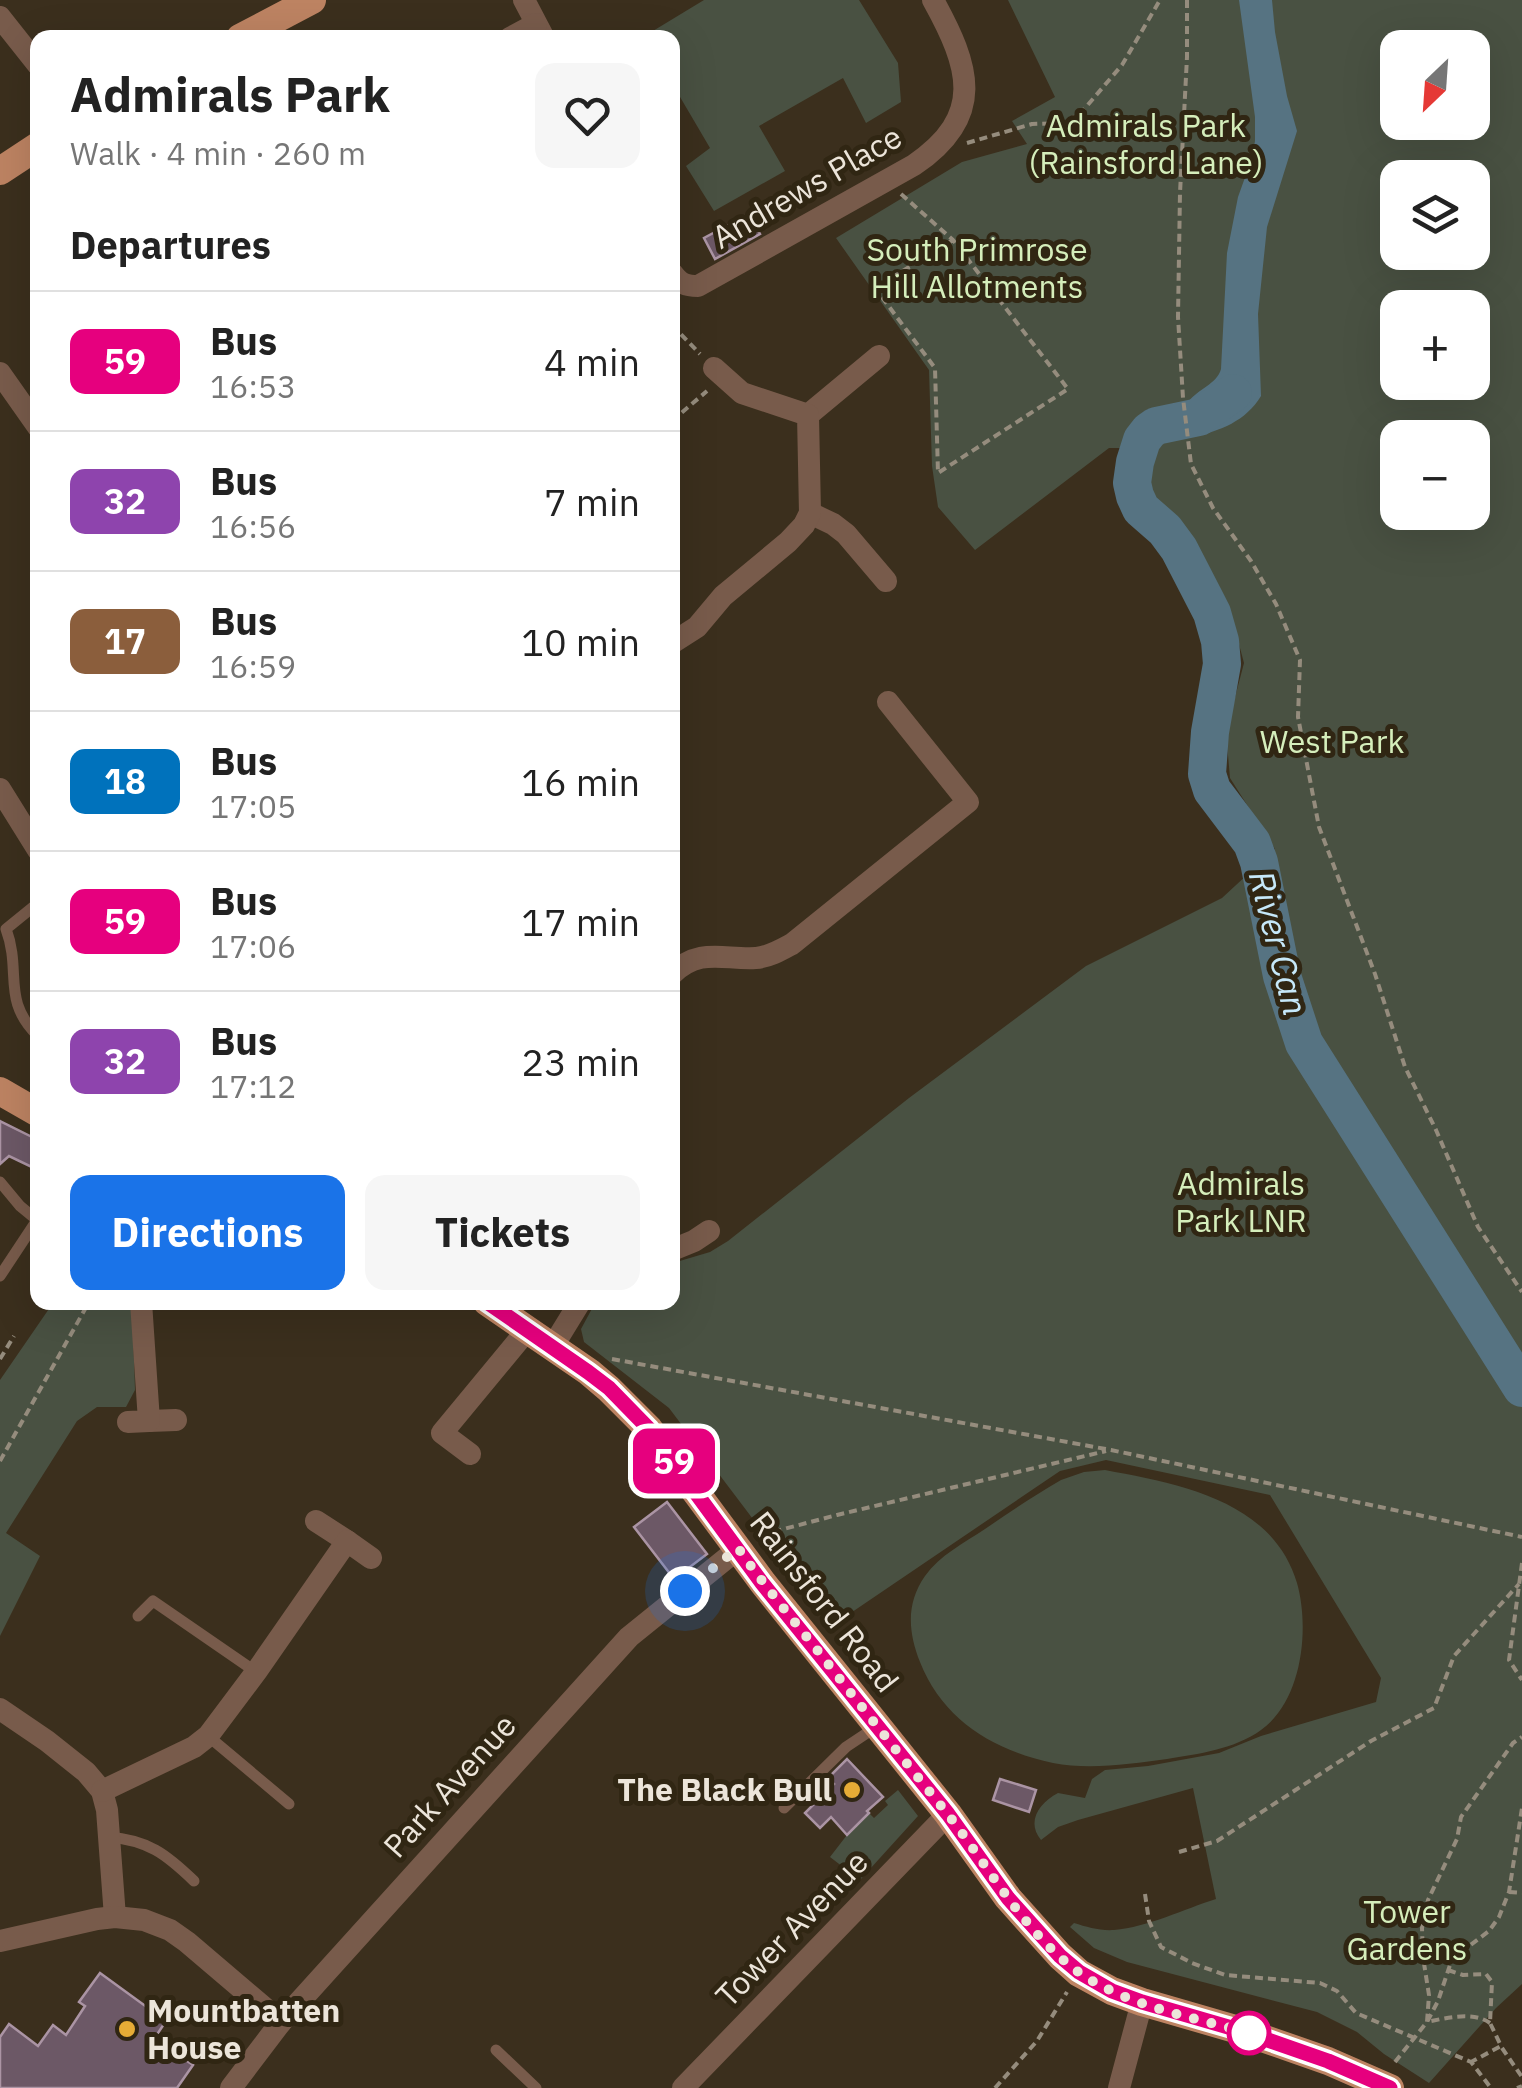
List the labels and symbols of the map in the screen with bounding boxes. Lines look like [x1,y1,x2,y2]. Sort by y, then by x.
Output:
north arrow [1380,30,1490,140]
park label: Admirals Park (Rainsford Lane) [1029,104,1263,183]
street label: Andrews Place [704,115,909,257]
park label: South Primrose Hill Allotments [866,228,1088,307]
park label: West Park [1260,720,1404,762]
water label: River Can [1239,866,1319,1020]
park label: Admirals Park LNR [1175,1162,1307,1241]
line badge: 59 [629,1428,719,1494]
street label: Rainsford Road [741,1502,909,1700]
your location [660,1566,710,1616]
street label: Park Avenue [374,1705,525,1866]
place label: The Black Bull [617,1768,832,1810]
marker: The Black Bull [841,1779,863,1801]
street label: Tower Avenue [706,1841,877,2016]
park label: Tower Gardens [1347,1890,1467,1969]
place label: Mountbatten House [147,1989,340,2068]
unlabelled marker [1228,2012,1270,2054]
marker: Mountbatten House [116,2018,138,2040]

